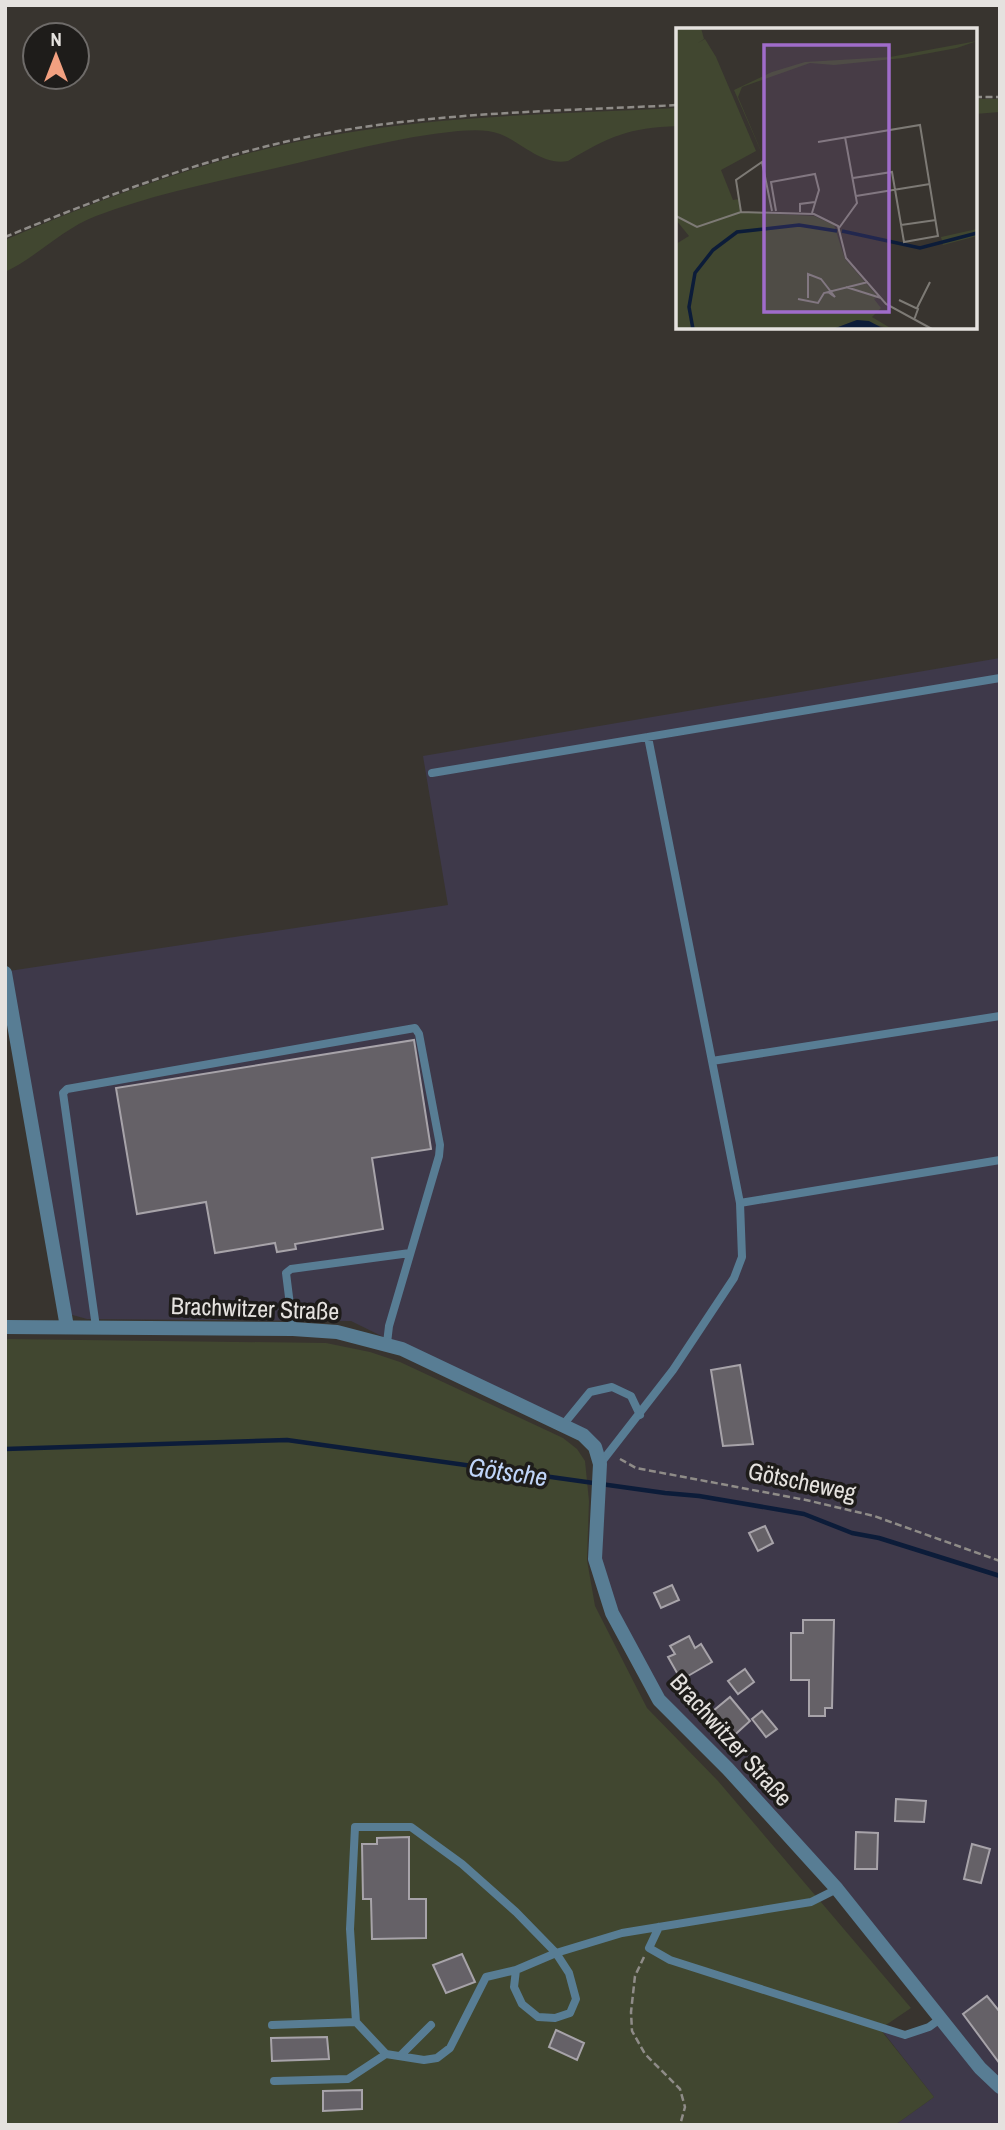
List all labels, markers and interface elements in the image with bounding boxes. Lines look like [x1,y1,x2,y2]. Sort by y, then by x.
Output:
north arrow [21,21,91,91]
text: N [50,26,62,52]
inset map [676,28,977,329]
street label: Brachwitzer Straße [170,1289,340,1327]
water label: Götsche [466,1449,550,1494]
street label: Götscheweg [745,1454,859,1508]
street label: Brachwitzer Straße [663,1666,800,1813]

